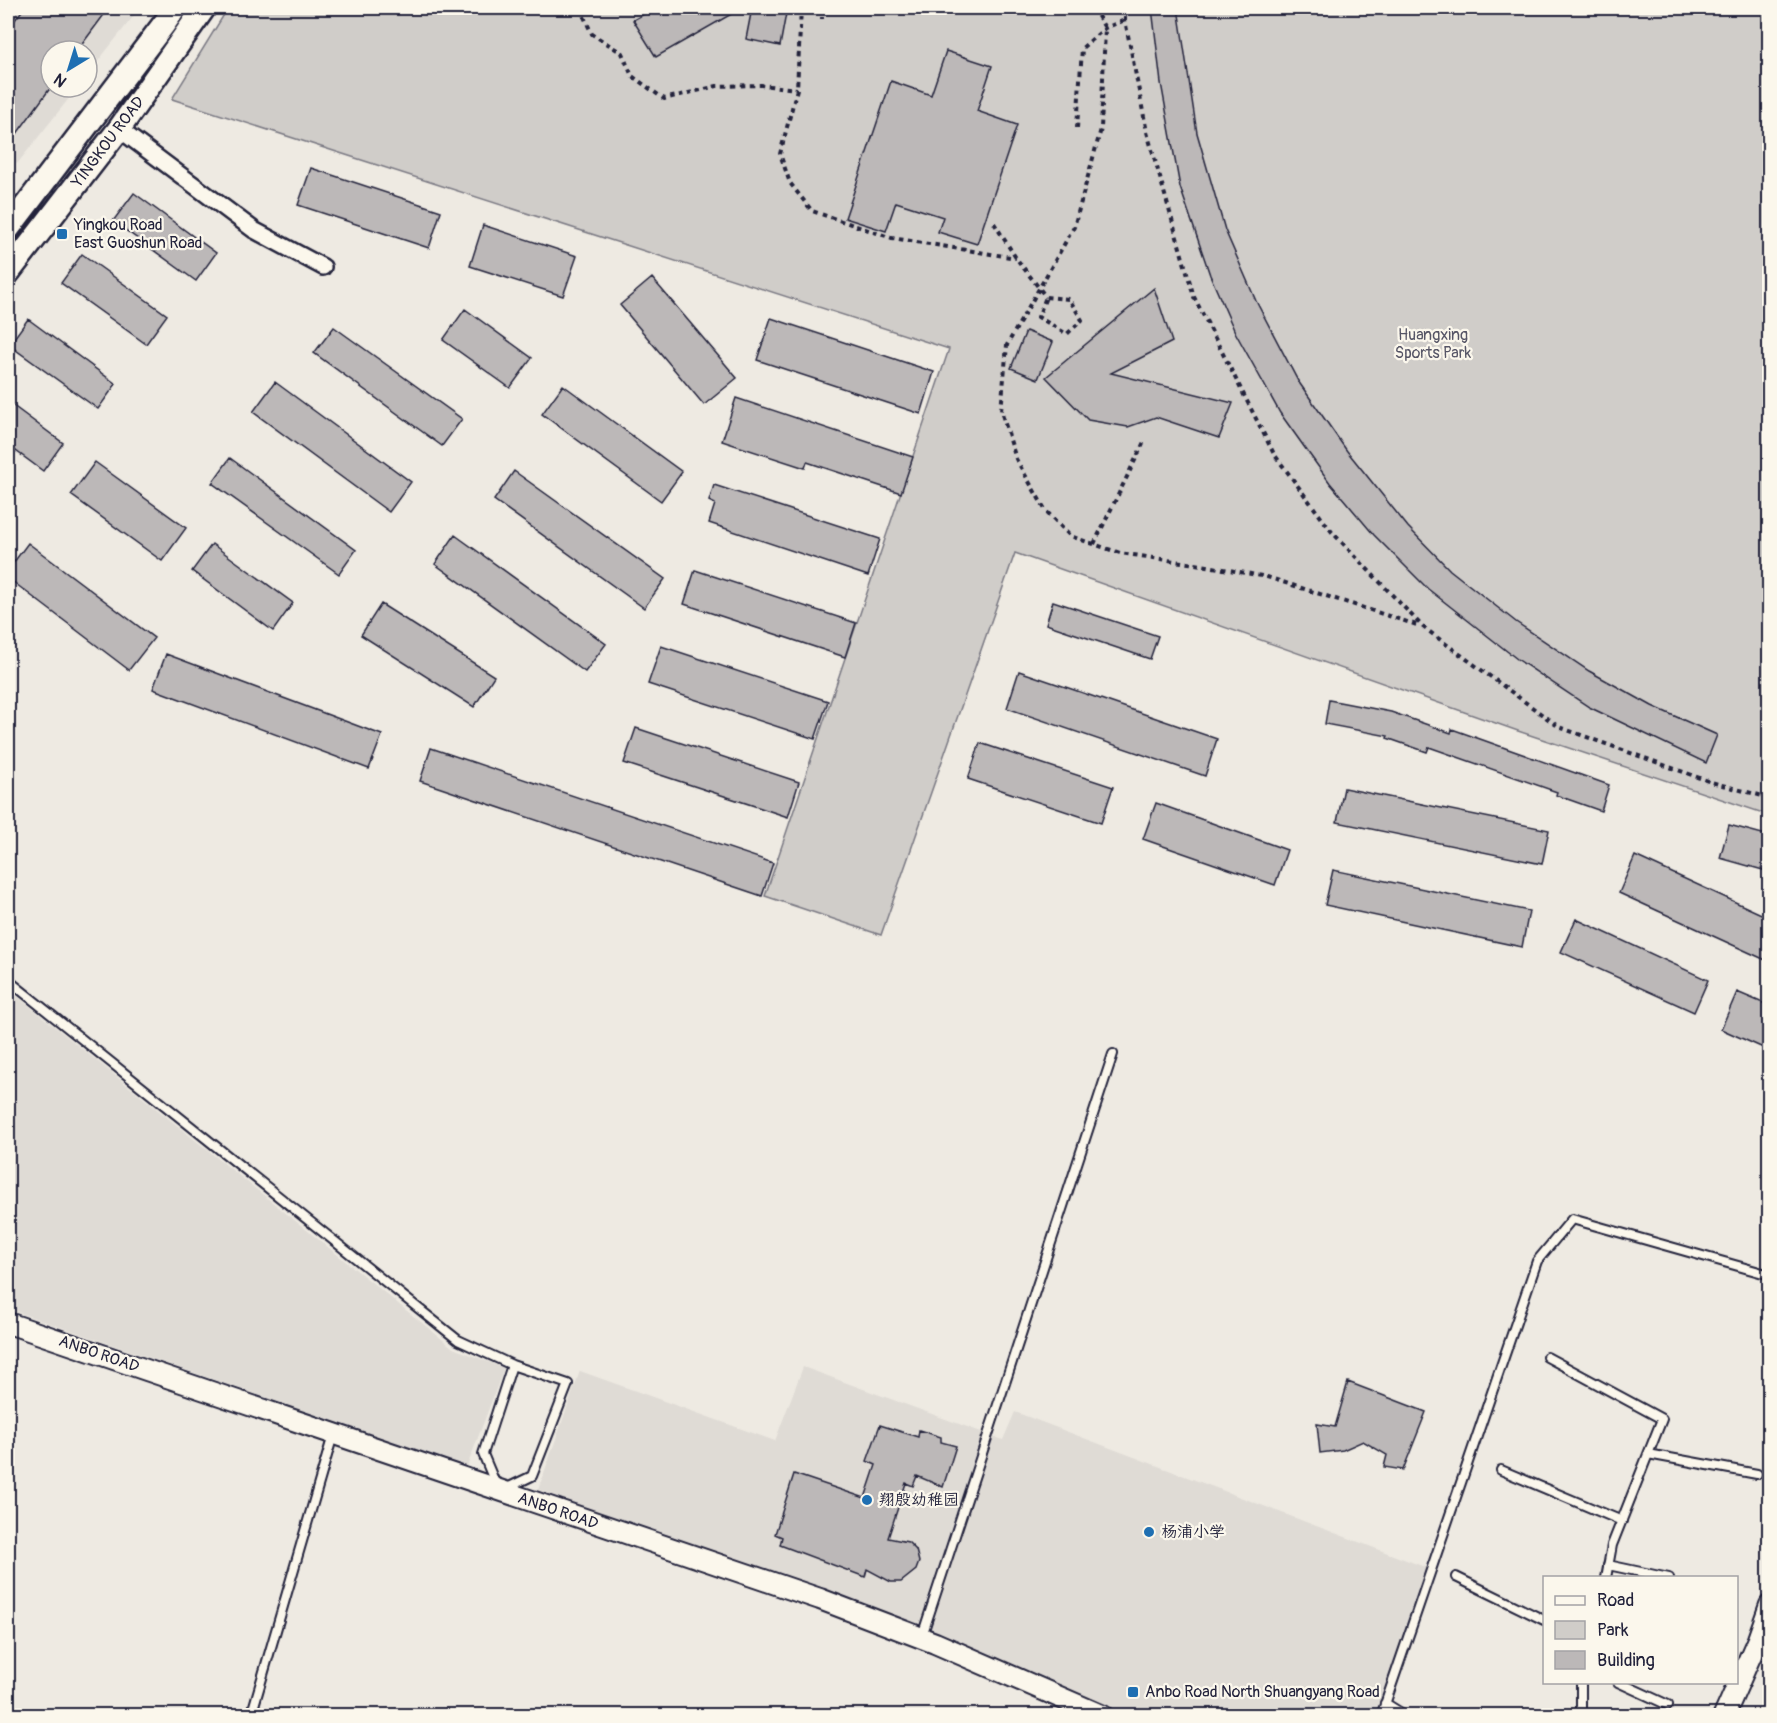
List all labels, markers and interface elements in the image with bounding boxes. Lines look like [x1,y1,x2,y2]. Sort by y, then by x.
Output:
north arrow [39,39,99,99]
text: N [50,69,71,91]
street label: YINGKOU ROAD [67,92,149,192]
place label: Yingkou Road East Guoshun Road [73,215,202,253]
marker: Yingkou Road East Guoshun Road [55,227,69,241]
park label: Huangxing Sports Park [1395,325,1471,363]
street label: ANBO ROAD [56,1331,142,1377]
street label: ANBO ROAD [515,1488,601,1534]
place label: 翔殷幼稚园 [879,1490,959,1510]
marker: 翔殷幼稚园 [860,1493,874,1507]
place label: 杨浦小学 [1161,1522,1225,1542]
marker: 杨浦小学 [1142,1525,1156,1539]
legend [1543,1576,1738,1684]
text: Road [1597,1589,1634,1612]
text: Park [1597,1619,1629,1642]
text: Building [1597,1649,1655,1672]
place label: Anbo Road North Shuangyang Road [1145,1682,1380,1702]
marker: Anbo Road North Shuangyang Road [1126,1685,1140,1699]

